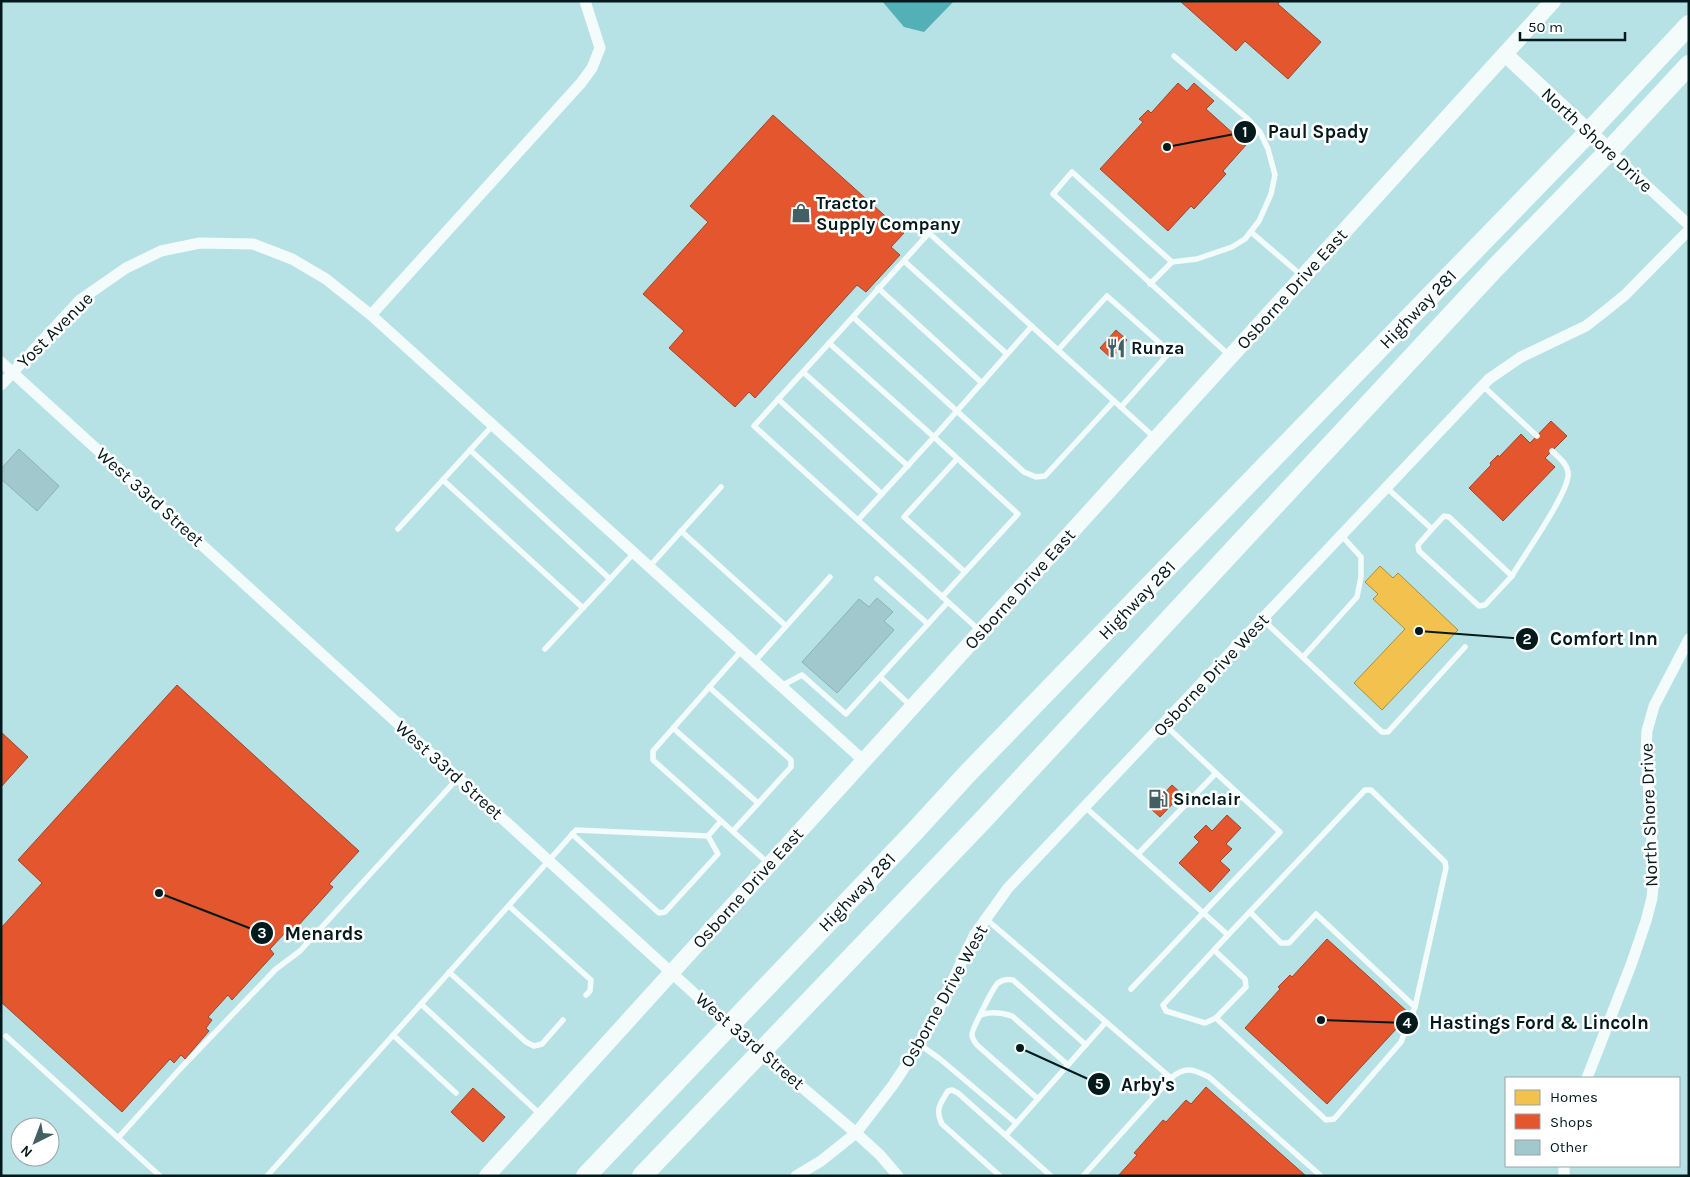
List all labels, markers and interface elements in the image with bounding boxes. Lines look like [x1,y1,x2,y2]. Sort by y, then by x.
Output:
scale bar [1520,10,1625,42]
text: 50 m [1528,18,1563,36]
street label: North Shore Drive [1537,83,1657,197]
callout: Paul Spady [1232,115,1378,149]
text: Paul Spady [1268,121,1369,143]
text: 1 [1242,123,1248,141]
place label: Tractor Supply Company [816,192,960,235]
shop icon: Tractor Supply Company [790,202,812,224]
street label: Osborne Drive East [1232,224,1352,354]
street label: Highway 281 [1375,265,1461,353]
street label: Yost Avenue [12,287,98,373]
restaurant icon: Runza [1105,337,1127,359]
place label: Runza [1131,337,1185,359]
street label: West 33rd Street [92,443,209,551]
street label: Osborne Drive East [960,524,1080,654]
street label: Highway 281 [1094,556,1180,644]
street label: Osborne Drive West [1148,609,1274,741]
callout: Comfort Inn [1515,622,1668,656]
text: Comfort Inn [1550,628,1658,650]
text: 2 [1522,630,1532,648]
street label: West 33rd Street [391,716,508,824]
street label: North Shore Drive [1635,743,1663,887]
fuel station icon: Sinclair [1147,788,1169,810]
place label: Sinclair [1173,788,1240,810]
street label: Osborne Drive East [688,823,808,953]
street label: Highway 281 [814,848,900,936]
callout: Menards [250,916,374,950]
street label: Osborne Drive West [896,921,992,1071]
text: Menards [285,923,363,945]
text: 3 [257,924,267,942]
street label: West 33rd Street [691,988,809,1095]
callout: Hastings Ford & Lincoln [1395,1006,1659,1040]
text: Hastings Ford & Lincoln [1429,1012,1649,1034]
text: 4 [1403,1014,1412,1032]
callout: Arby's [1086,1067,1185,1101]
text: Arby's [1121,1074,1175,1096]
text: 5 [1095,1075,1104,1093]
legend [1505,1077,1680,1167]
text: Homes [1550,1088,1598,1106]
text: Shops [1550,1113,1593,1131]
north arrow [10,1117,60,1167]
text: Other [1550,1138,1588,1156]
text: N [17,1142,36,1161]

